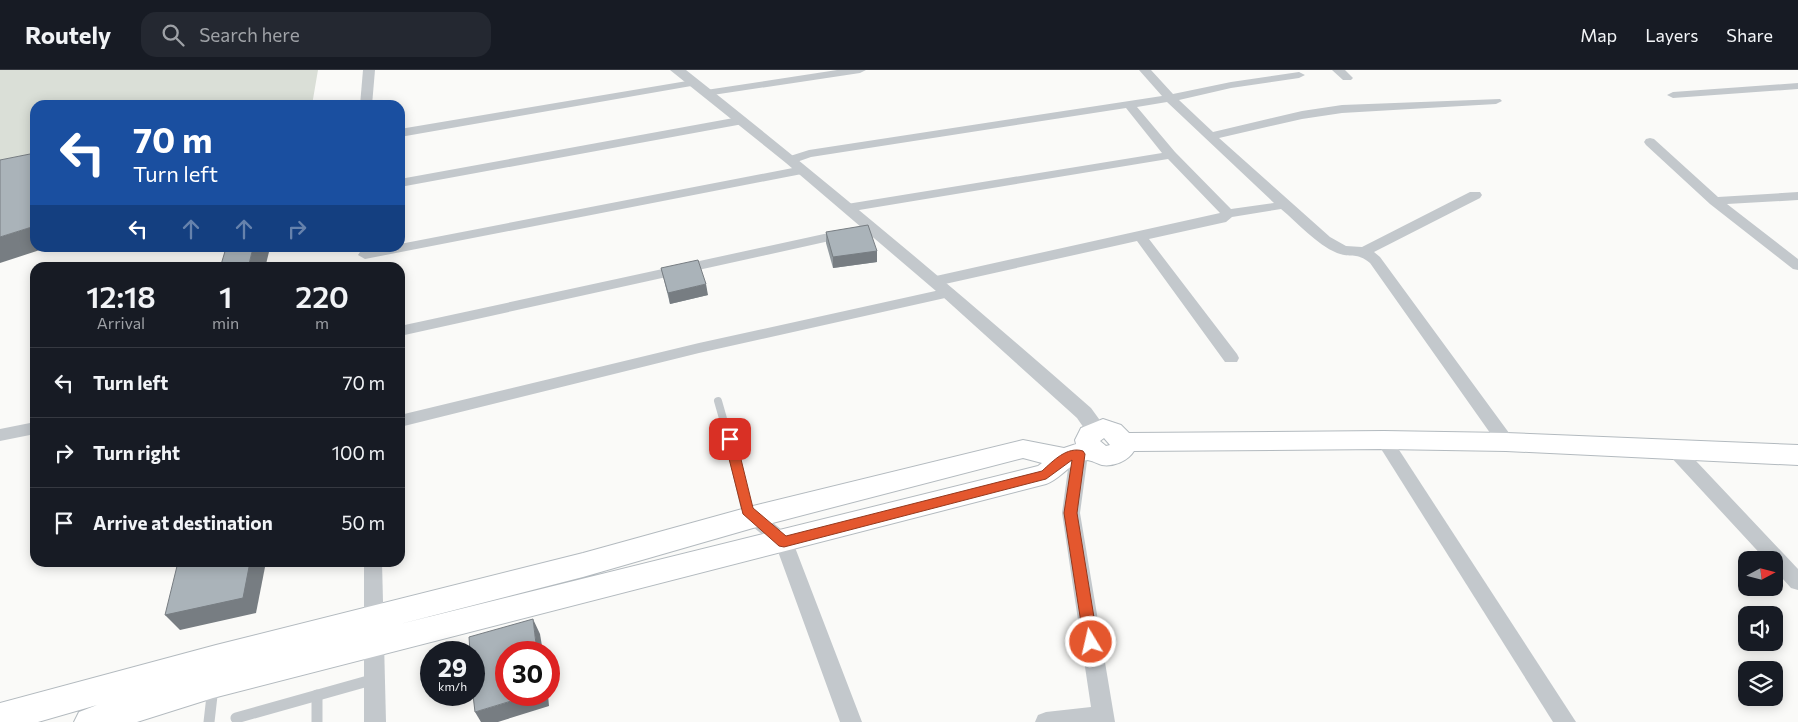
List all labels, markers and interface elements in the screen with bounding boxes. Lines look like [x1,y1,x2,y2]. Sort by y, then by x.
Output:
search box [141,12,491,57]
text: Routely [25,20,111,49]
icon: search [159,21,187,49]
text: Search here [199,23,300,46]
text: Map [1580,24,1617,46]
text: Layers [1645,24,1698,46]
text: Share [1726,24,1773,46]
text: 70 m [133,117,213,160]
icon: left [50,120,115,185]
text: Turn left [133,160,218,187]
icon: left [124,215,152,243]
icon: ahead [177,215,205,243]
icon: ahead [230,215,258,243]
icon: right [283,215,311,243]
text: 12:18 [86,277,156,314]
text: 1 [219,277,232,314]
text: 220 [295,277,349,314]
text: Arrival [97,313,145,332]
text: min [212,313,239,332]
text: m [315,313,329,332]
icon: left [50,369,78,397]
text: Turn left [93,371,168,394]
text: 70 m [342,371,385,394]
pin [709,418,751,460]
icon: arrive [716,425,744,453]
icon: right [50,439,78,467]
text: Turn right [93,441,180,464]
text: 100 m [332,441,385,464]
icon: arrive [50,509,78,537]
text: Arrive at destination [93,511,273,534]
text: 50 m [341,511,385,534]
north arrow [1738,551,1782,596]
map controls [1738,551,1783,706]
button: sound [1738,606,1783,651]
position arrow [1064,615,1116,667]
speed limit sign: 30 [495,641,560,706]
text: 29 [438,652,467,682]
button: layers [1738,661,1783,706]
text: km/h [438,679,467,693]

